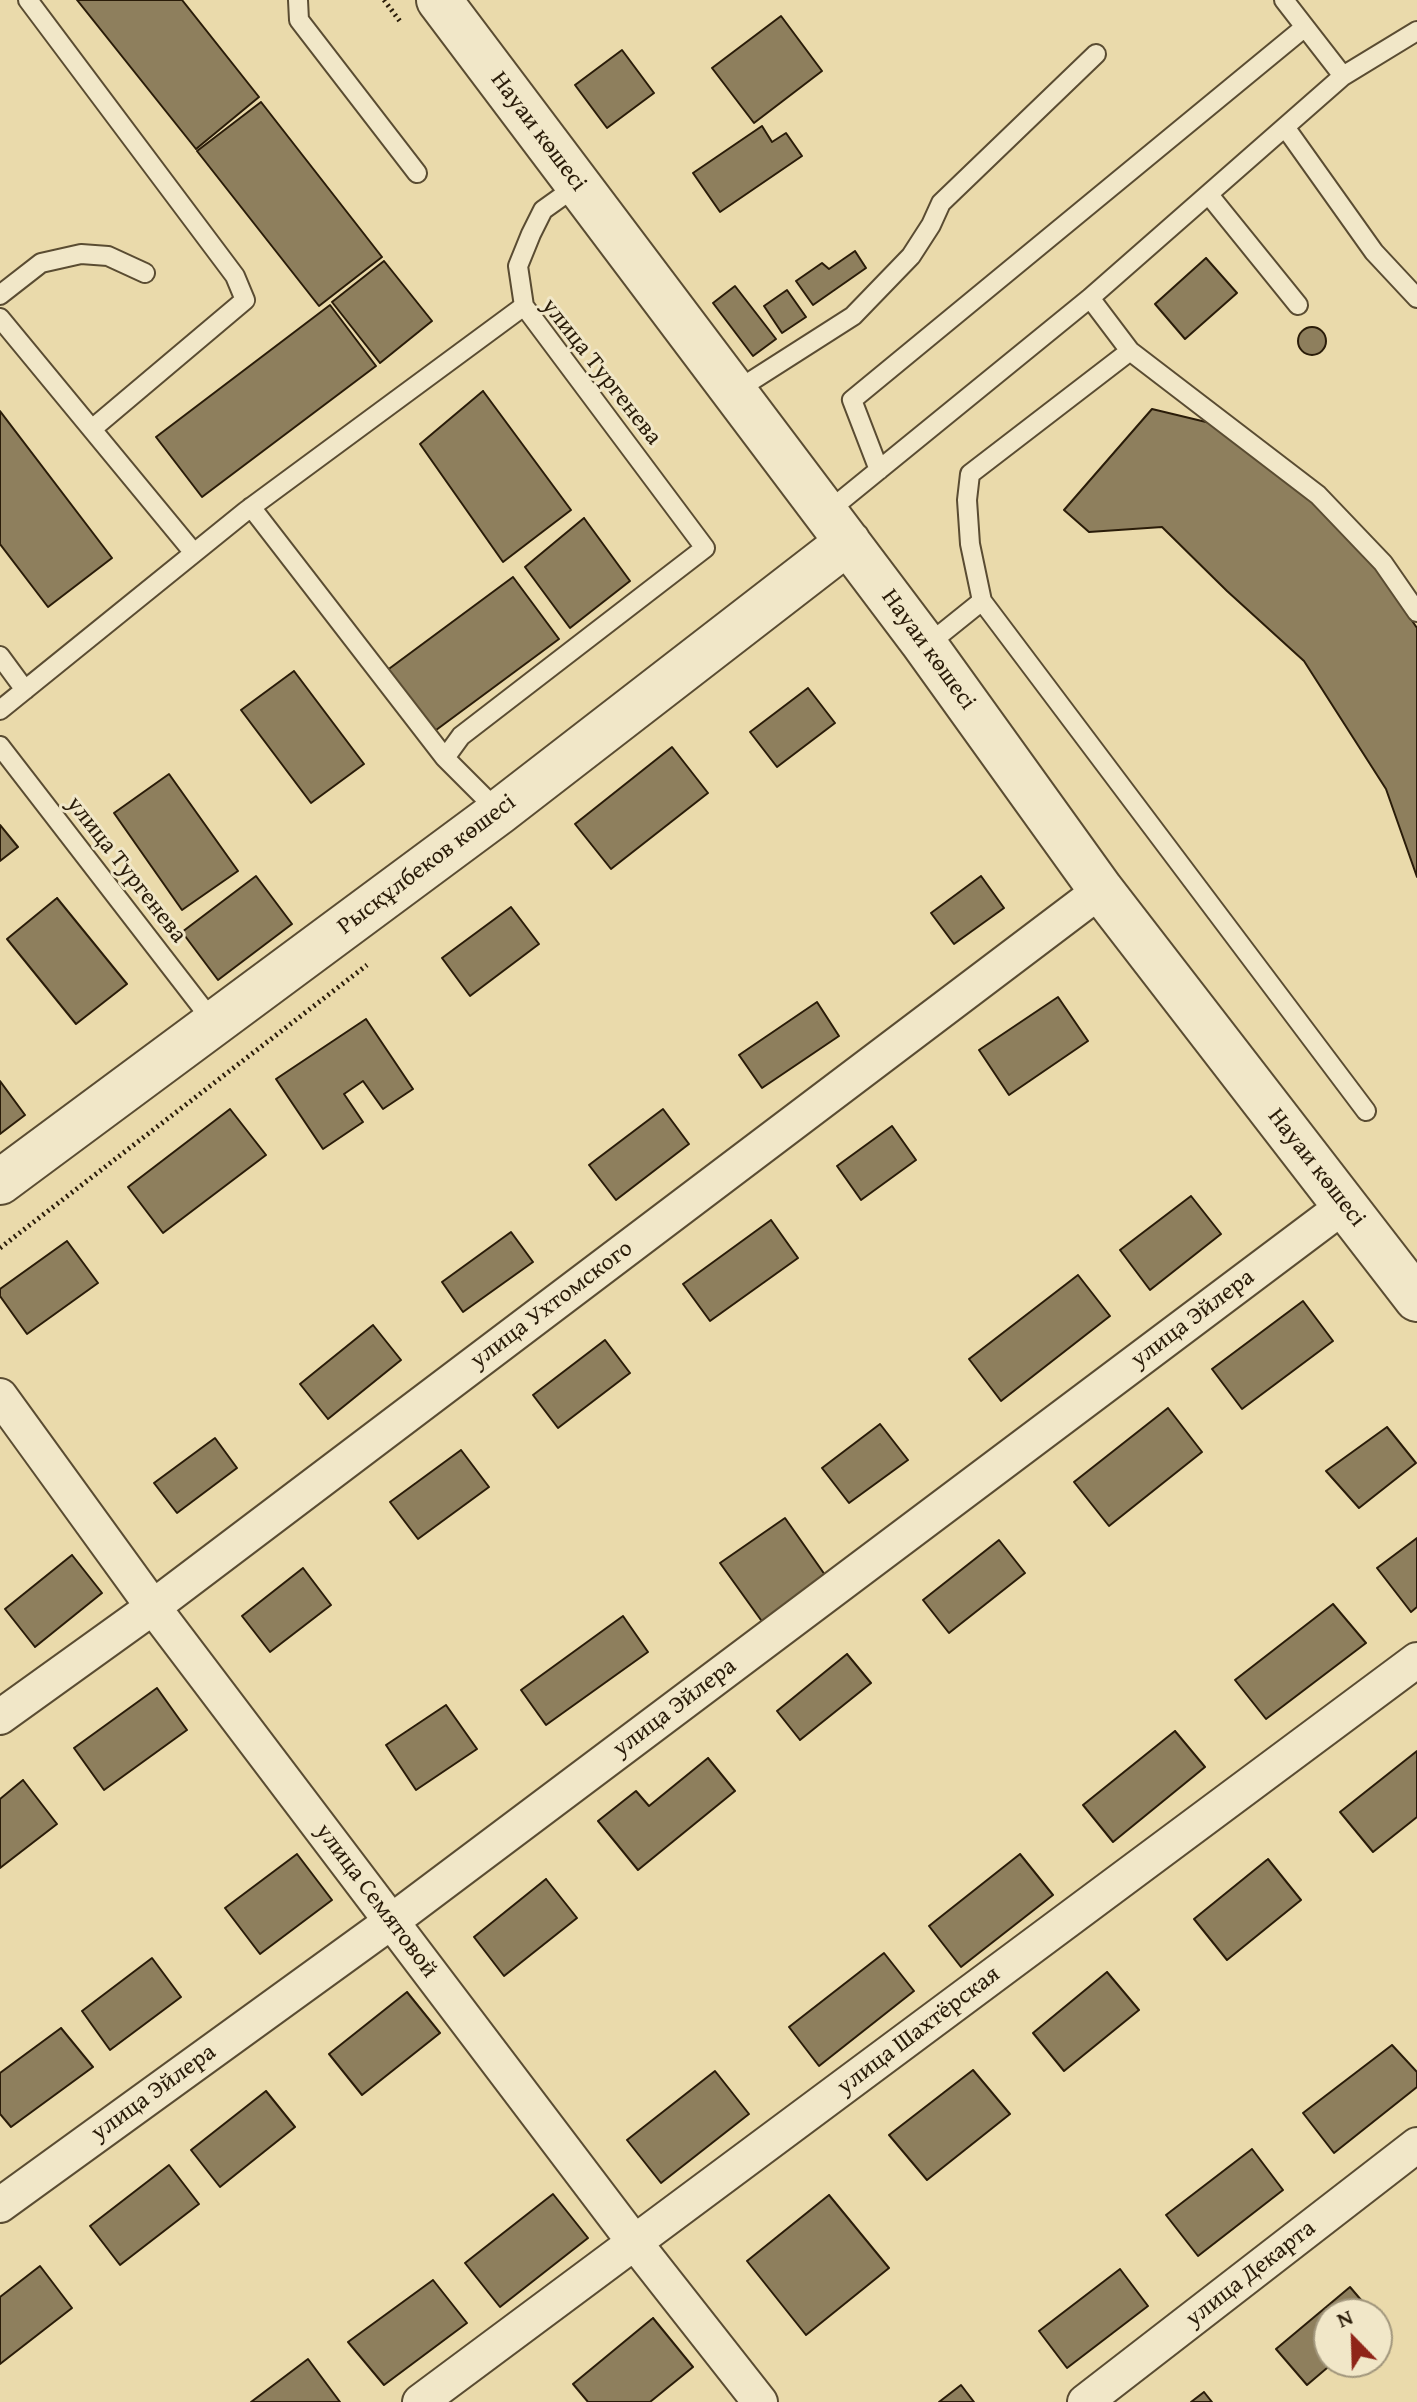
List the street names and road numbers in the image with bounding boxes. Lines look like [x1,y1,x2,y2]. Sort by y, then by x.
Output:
street label: Науаи көшесі [484,67,592,197]
street label: улица Тургенева [535,293,667,451]
street label: Науаи көшесі [875,584,981,716]
street label: Рысқұлбеков көшесі [332,789,522,941]
street label: улица Тургенева [60,791,192,949]
street label: Науаи көшесі [1261,1103,1371,1233]
street label: улица Ухтомского [465,1235,639,1375]
street label: улица Эйлера [1126,1263,1260,1375]
street label: улица Эйлера [608,1652,742,1764]
street label: улица Семятовой [309,1818,443,1984]
street label: улица Шахтёрская [832,1960,1006,2102]
street label: улица Эйлера [86,2038,222,2148]
street label: улица Декарта [1180,2214,1322,2334]

